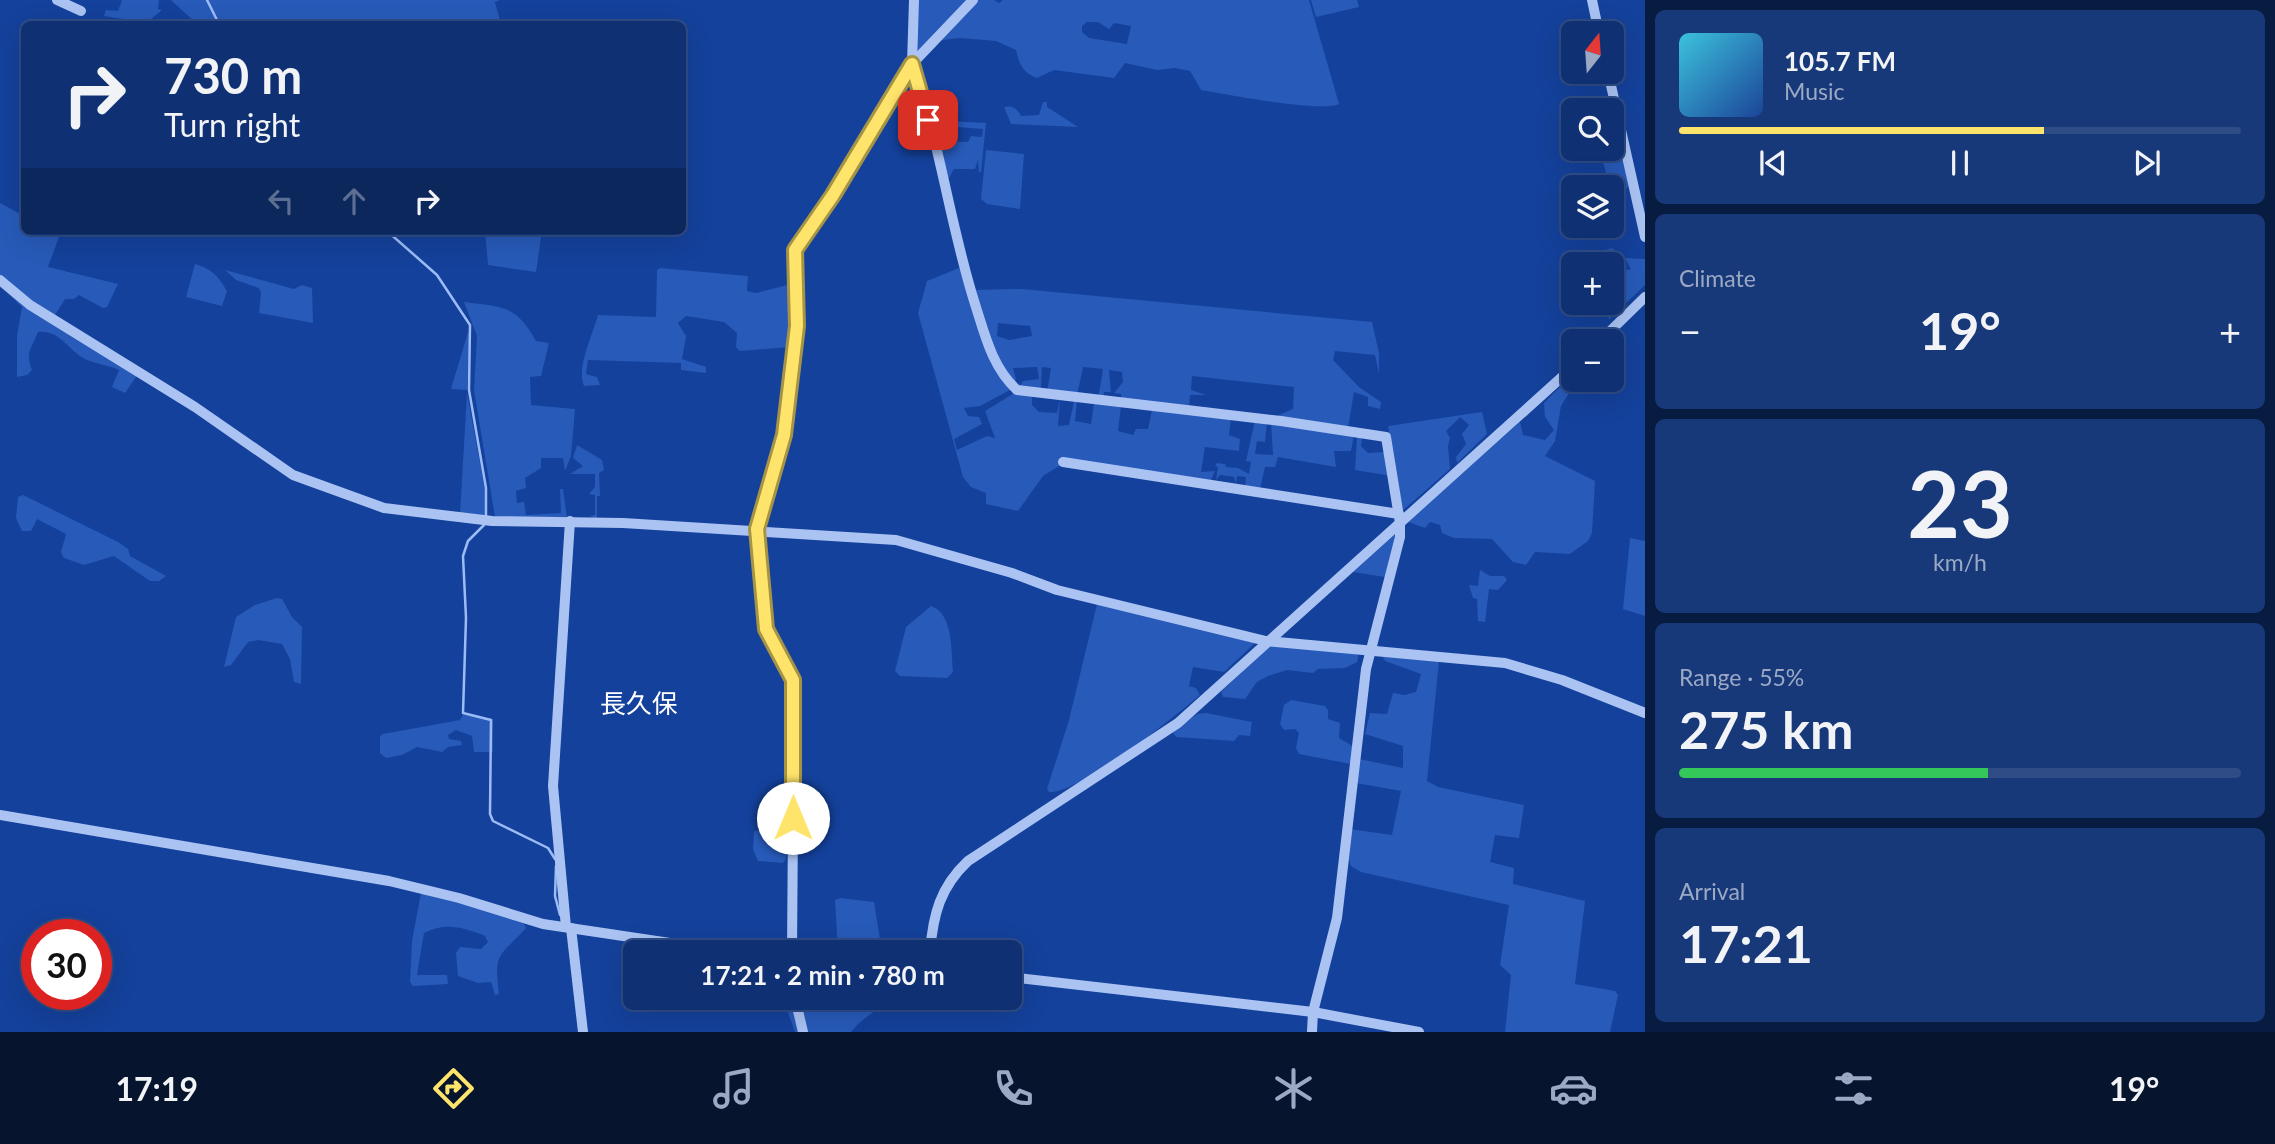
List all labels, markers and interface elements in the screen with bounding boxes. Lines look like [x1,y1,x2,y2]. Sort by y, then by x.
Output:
north arrow [1561,21,1624,84]
map controls [1561,21,1624,392]
text: 105.7 FM [1784,45,1896,77]
text: 730 m [164,46,302,104]
icon: right [49,49,140,140]
text: Music [1784,77,1844,105]
pin [898,90,958,150]
button: search [1561,98,1624,161]
icon: arrive [909,101,947,139]
text: Turn right [164,105,300,144]
icon: previous [1754,144,1792,182]
icon: pause [1941,144,1979,182]
icon: next [2128,144,2166,182]
button: layers [1561,175,1624,238]
icon: left [262,182,300,220]
icon: ahead [335,182,373,220]
icon: right [408,182,446,220]
button: + [1561,252,1624,315]
text: Climate [1679,264,1756,292]
text: 19° [1919,299,2001,361]
text: − [1679,308,1701,354]
text: + [2219,308,2241,354]
button: − [1561,329,1624,392]
text: 23 [1907,448,2013,557]
text: km/h [1933,548,1987,576]
text: Range · 55% [1679,663,1804,691]
district label: 長久保 [600,687,678,719]
text: 275 km [1679,698,1853,760]
position arrow [756,781,830,855]
text: Arrival [1679,877,1745,905]
text: 17:21 [1679,912,1813,974]
speed limit sign: 30 [21,919,112,1010]
text: 17:21 · 2 min · 780 m [700,959,945,991]
icon: directions [429,1064,478,1113]
icon: music [709,1064,758,1113]
icon: phone [989,1064,1038,1113]
icon: climate [1269,1064,1318,1113]
icon: car [1549,1064,1598,1113]
icon: filters [1829,1064,1878,1113]
text: 17:19 [116,1069,198,1108]
text: 19° [2109,1069,2159,1108]

